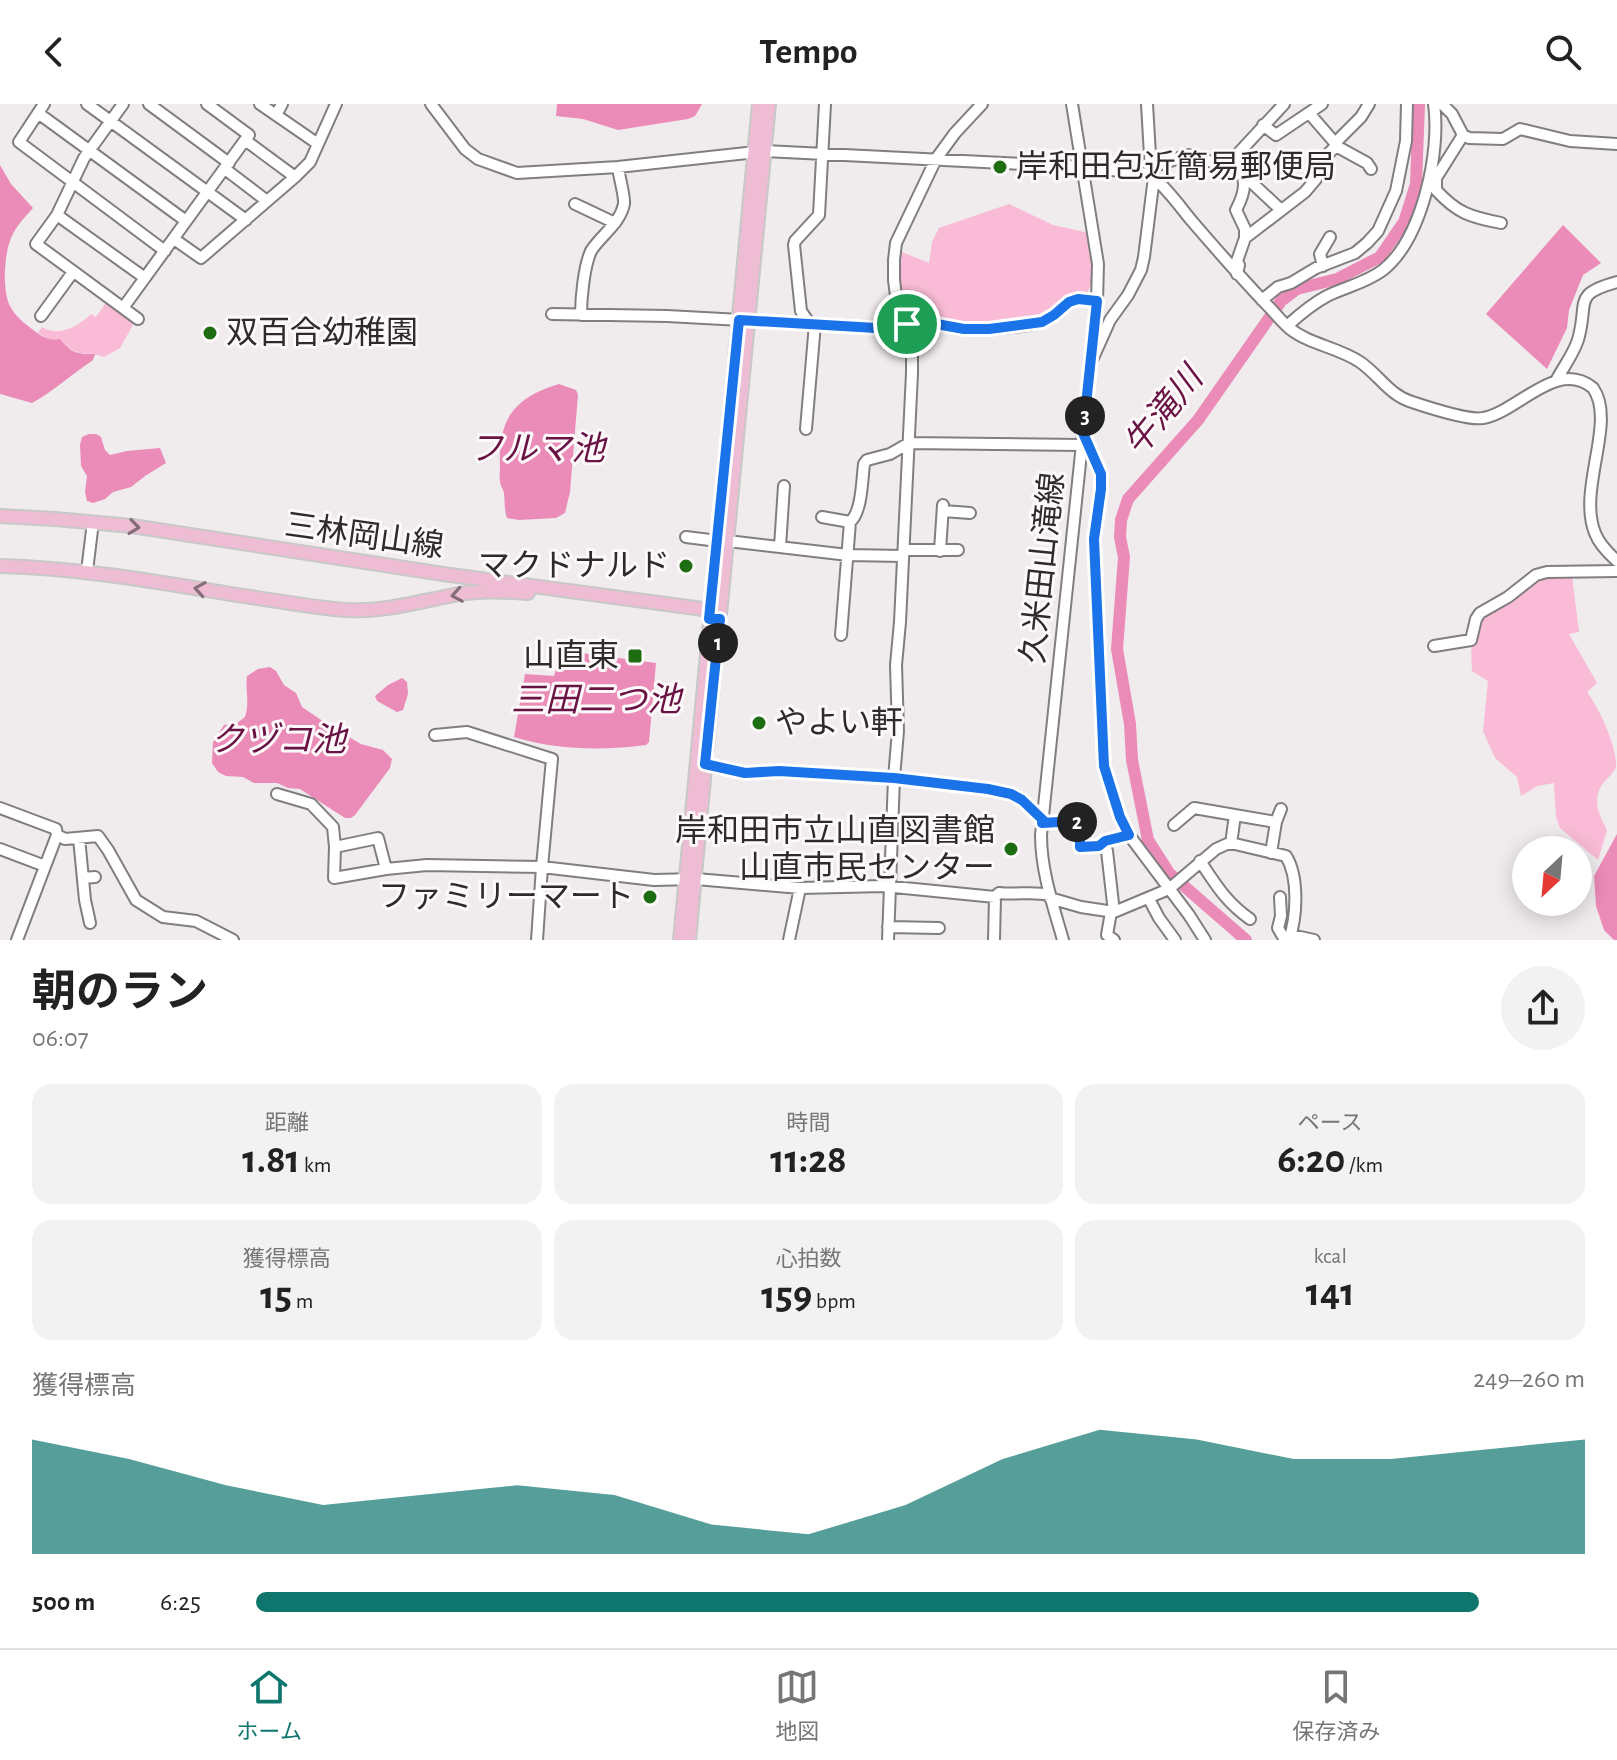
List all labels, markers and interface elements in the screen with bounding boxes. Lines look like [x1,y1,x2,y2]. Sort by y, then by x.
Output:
icon: back [32,30,76,74]
icon: search [1541,30,1585,74]
text: Tempo [759,34,858,70]
place label: 岸和田包近簡易郵便局 [1016,149,1336,183]
marker: 岸和田包近簡易郵便局 [991,158,1009,176]
pin [873,290,941,358]
icon: arrive [885,302,929,346]
place label: 双百合幼稚園 [226,316,418,349]
marker: 双百合幼稚園 [201,324,219,342]
water label: 牛滝川 [1117,358,1211,462]
pin: 3 [1065,396,1105,436]
text: 3 [1080,405,1090,427]
water label: フルマ池 [469,431,608,467]
street label: 久米田山滝線 [1015,471,1069,665]
street label: 三林岡山線 [283,507,446,563]
one-way arrow [127,518,140,535]
place label: マクドナルド [478,550,670,582]
marker: マクドナルド [677,557,695,575]
one-way arrow [193,581,207,598]
one-way arrow [450,586,464,603]
pin: 1 [698,623,738,663]
text: 1 [714,632,722,654]
place label: 山直東 [523,639,619,672]
marker: 山直東 [626,647,644,665]
water label: 三田二つ池 [511,682,684,718]
place label: やよい軒 [775,706,903,739]
marker: やよい軒 [750,714,768,732]
water label: クヅコ池 [210,721,349,758]
pin: 2 [1057,802,1097,842]
text: 2 [1072,811,1082,833]
place label: 岸和田市立山直図書館 山直市民センター [675,813,995,884]
north arrow [1512,836,1592,916]
map controls [1512,836,1592,916]
marker: 岸和田市立山直図書館 山直市民センター [1002,840,1020,858]
place label: ファミリーマート [378,881,634,913]
marker: ファミリーマート [641,888,659,906]
button: share [1501,966,1585,1050]
text: 朝のラン [32,971,208,1015]
text: 06:07 [32,1025,88,1051]
text: 距離 [265,1112,309,1134]
text: 時間 [786,1112,831,1134]
text: ペース [1298,1112,1363,1134]
text: 1.81 [242,1140,300,1180]
text: 11:28 [770,1140,847,1180]
text: 6:20 [1277,1140,1345,1180]
text: km [300,1154,331,1176]
text: /km [1345,1154,1383,1176]
text: kcal [1313,1245,1347,1267]
text: 獲得標高 [243,1248,331,1270]
text: 心拍数 [775,1248,842,1270]
text: 141 [1306,1273,1355,1313]
text: 15 [260,1276,292,1316]
text: 159 [761,1276,812,1316]
text: m [292,1290,313,1312]
text: bpm [812,1290,856,1312]
text: 249–260 m [1473,1366,1585,1392]
text: 獲得標高 [32,1373,136,1399]
text: 500 m [32,1589,95,1615]
text: 6:25 [160,1589,201,1615]
tab: ホーム [237,1665,302,1745]
tab: 地図 [775,1665,819,1745]
tab: 保存済み [1292,1665,1380,1745]

